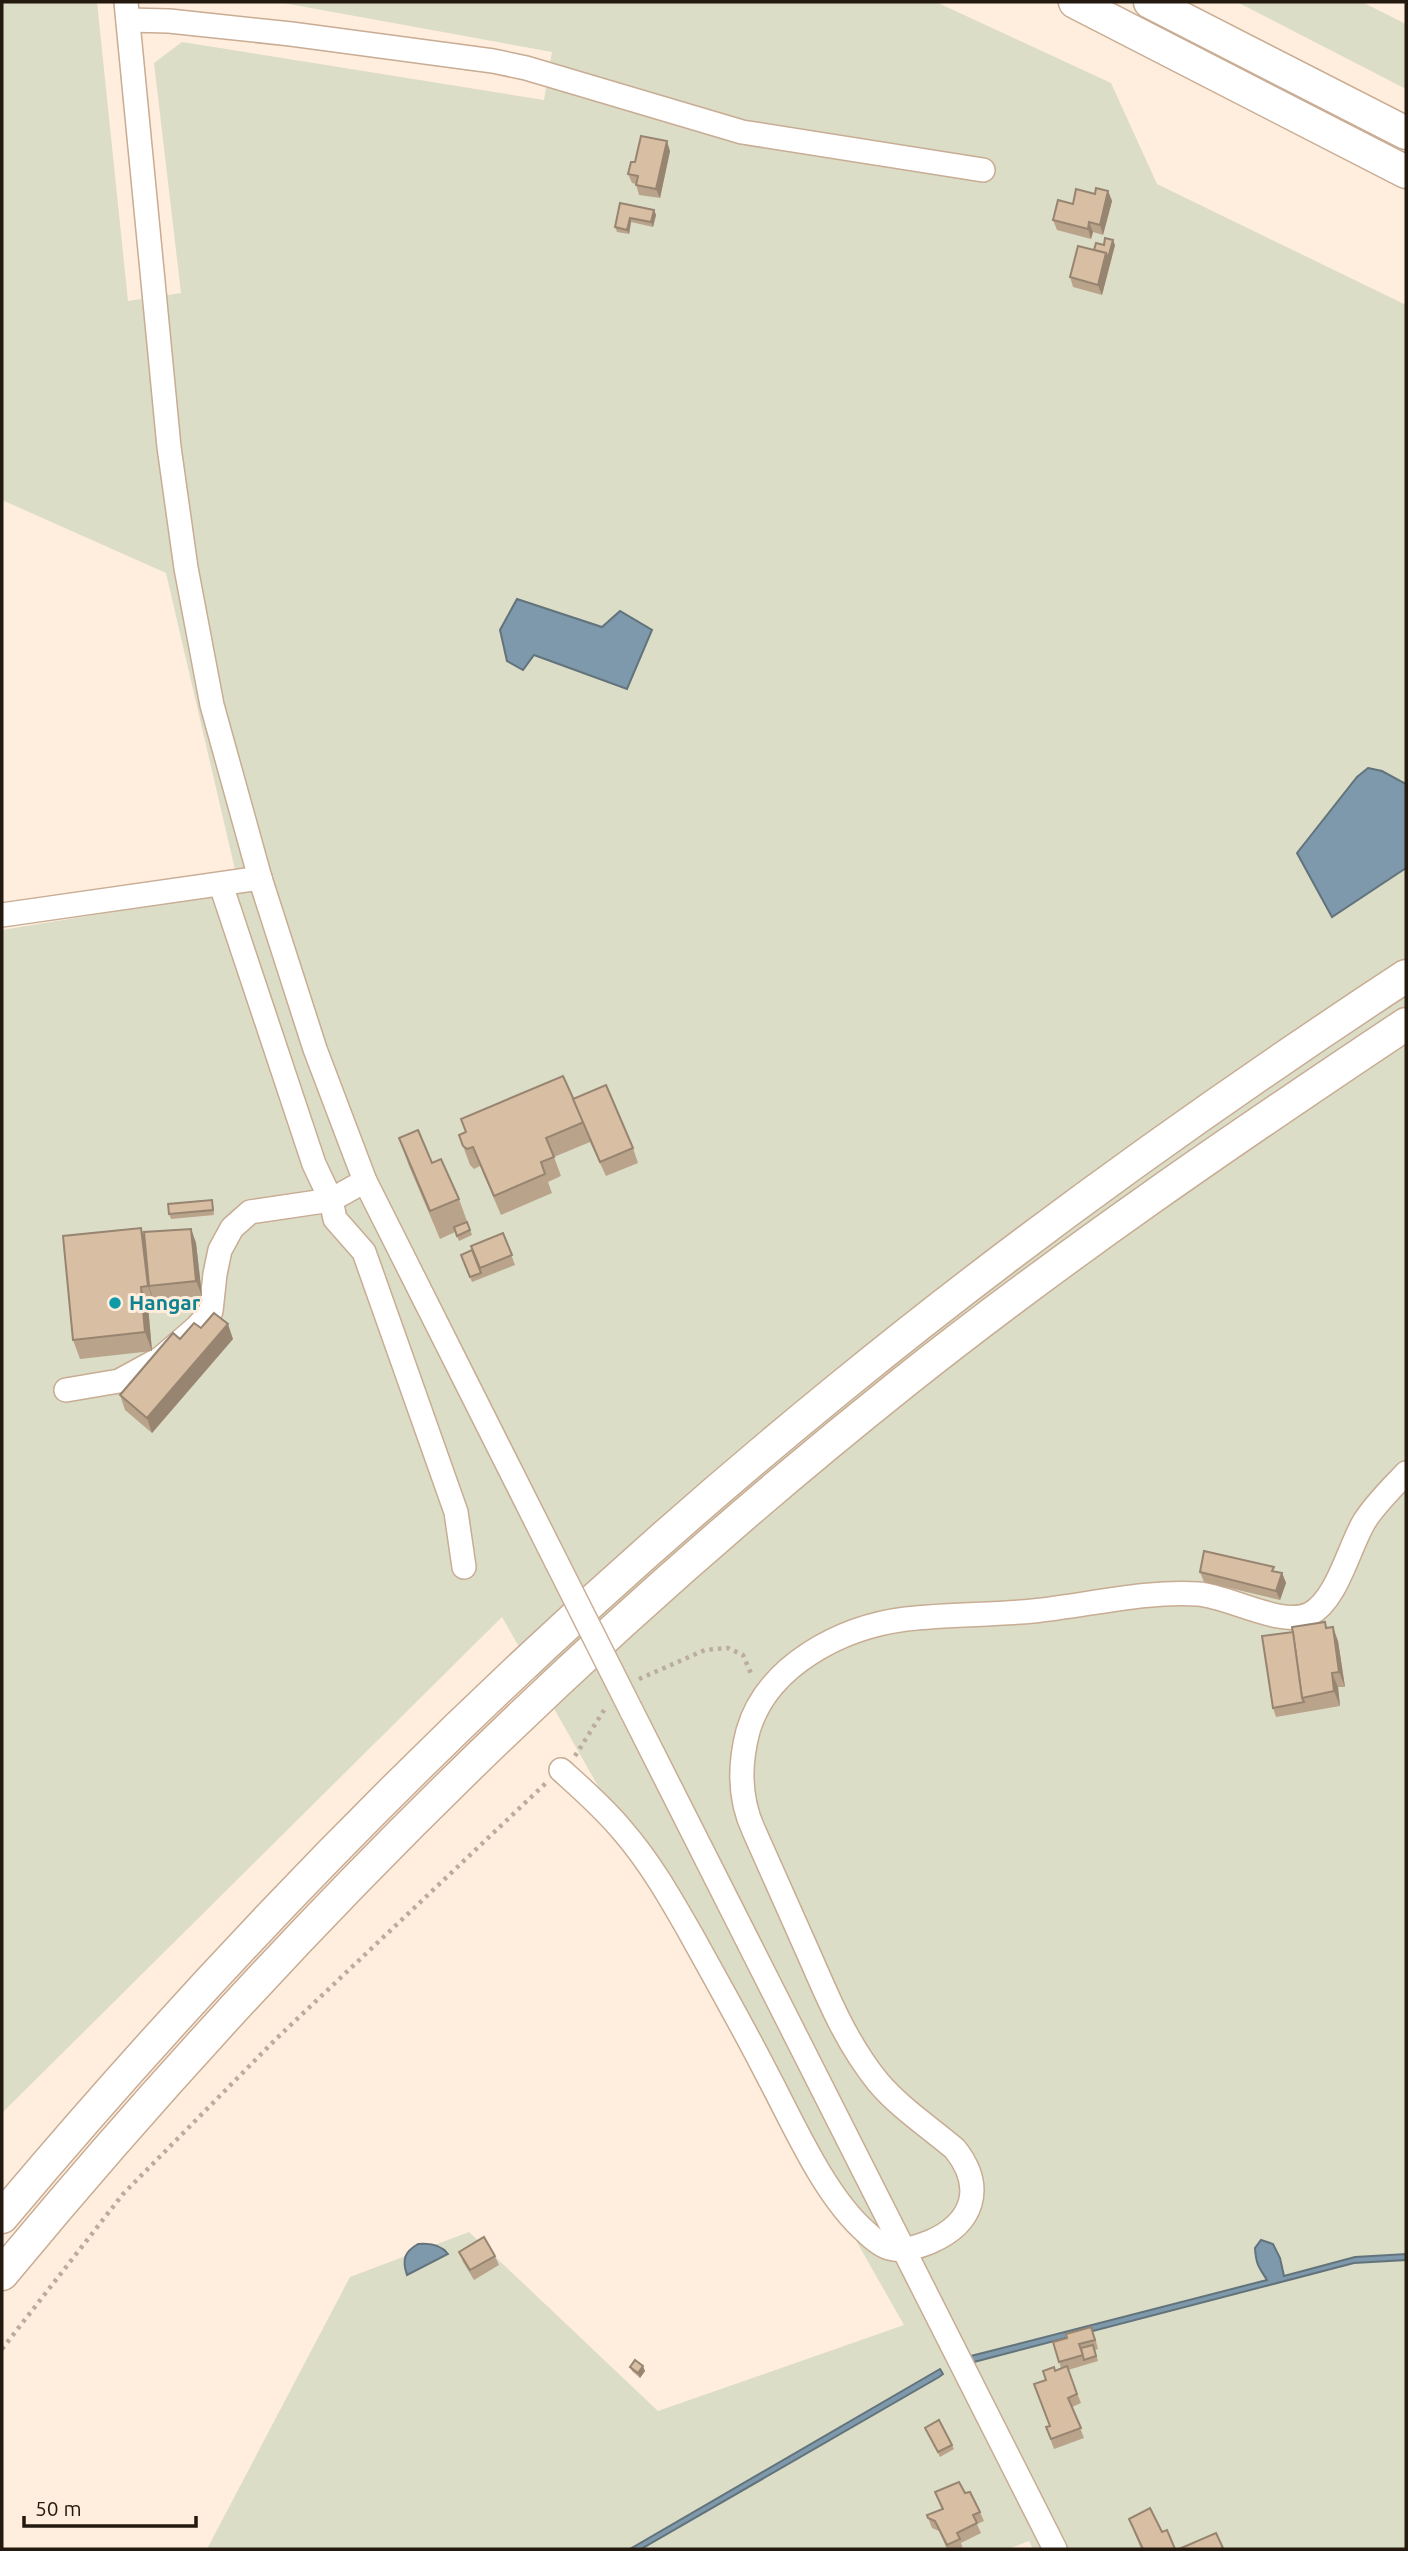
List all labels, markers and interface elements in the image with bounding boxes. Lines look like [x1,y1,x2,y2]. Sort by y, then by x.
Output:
place label: Hangar [129,1290,201,1314]
marker: Hangar [107,1295,123,1311]
scale bar [24,2484,196,2528]
text: 50 m [35,2496,82,2520]

